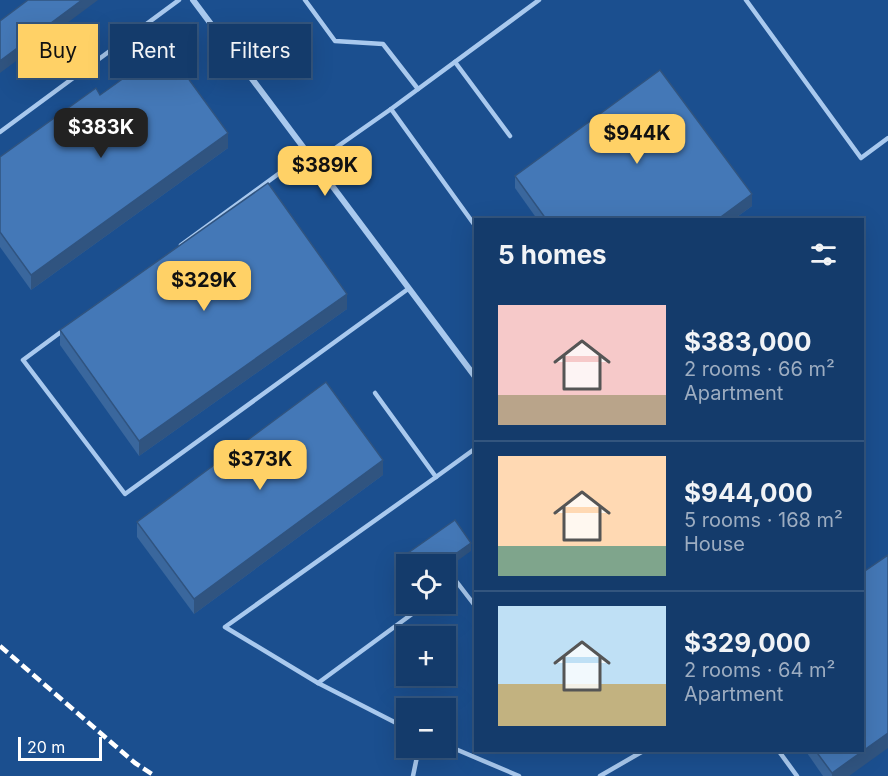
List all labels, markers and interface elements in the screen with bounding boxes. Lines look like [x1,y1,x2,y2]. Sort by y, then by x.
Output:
chip: Buy [18,24,98,78]
chip: Rent [110,24,197,78]
chip: Filters [209,24,311,78]
pin: $383K [59,108,143,159]
pin: $944K [595,114,679,165]
text: $383K [68,115,134,139]
text: $944K [603,121,671,145]
pin: $389K [283,146,367,197]
text: $389K [292,153,358,177]
icon: filters [807,238,840,271]
text: 5 homes [498,239,607,270]
pin: $329K [162,261,246,312]
text: $329K [171,268,237,292]
text: $383,000 [684,326,812,357]
icon: home [546,329,618,401]
text: 2 rooms · 66 m² [684,357,835,381]
text: Apartment [684,381,783,405]
pin: $373K [218,440,302,491]
text: $373K [228,447,292,471]
text: $944,000 [684,477,813,508]
icon: home [546,480,618,552]
text: 5 rooms · 168 m² [684,508,843,532]
text: House [684,532,745,556]
map controls [396,554,456,758]
button: locate [396,554,456,614]
button: + [396,626,456,686]
text: $329,000 [684,627,811,658]
icon: home [546,630,618,702]
text: 2 rooms · 64 m² [684,658,835,682]
text: Apartment [684,682,783,706]
button: − [396,698,456,758]
scale bar [18,734,102,762]
text: 20 m [27,737,65,757]

